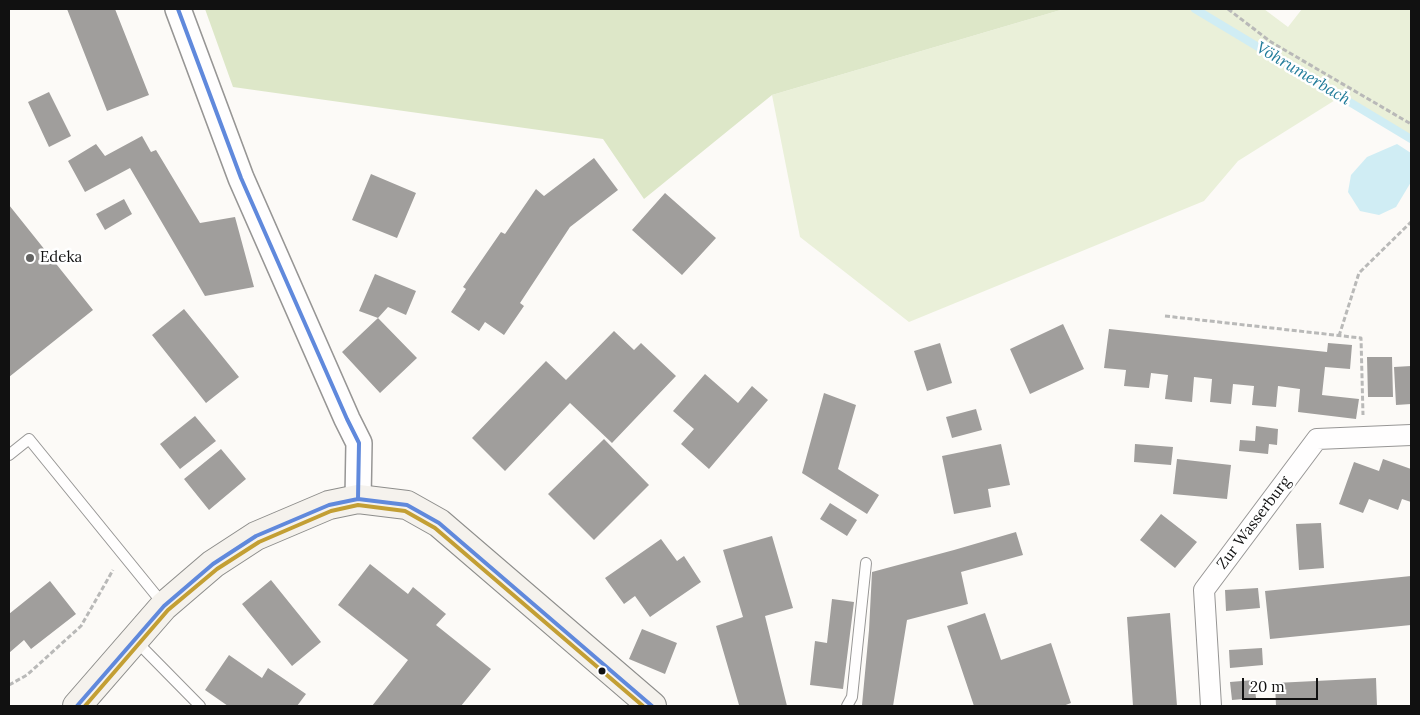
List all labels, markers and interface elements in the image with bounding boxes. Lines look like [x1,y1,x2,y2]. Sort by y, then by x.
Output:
water label: Vöhrumerbach [1252,38,1354,110]
place label: Edeka [40,249,82,267]
marker: Edeka [24,252,36,264]
street label: Zur Wasserburg [1213,473,1295,573]
unlabelled marker [597,666,607,676]
scale bar [1245,668,1321,700]
text: 20 m [1250,677,1285,696]

